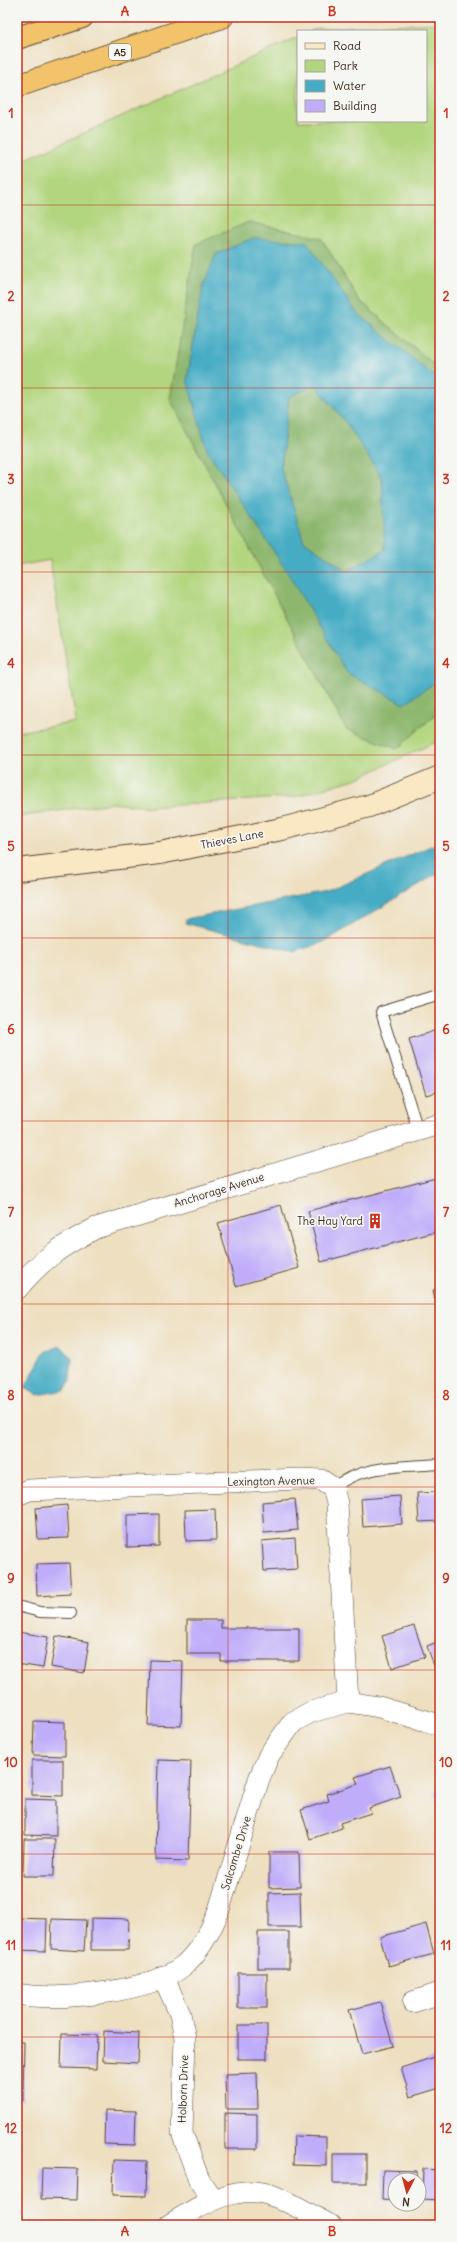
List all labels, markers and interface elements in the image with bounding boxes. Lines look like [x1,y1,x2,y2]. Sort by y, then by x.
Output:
text: A [121,3,130,20]
text: B [328,3,337,20]
legend [297,30,427,122]
text: Road [333,38,361,53]
road number: A5 [109,44,131,60]
text: Park [333,58,358,73]
text: Water [333,78,366,93]
text: Building [333,98,377,113]
text: 1 [8,105,14,122]
text: 1 [443,105,449,122]
text: 2 [7,288,15,305]
text: 2 [442,288,450,305]
text: 3 [7,471,15,488]
text: 3 [442,471,450,488]
text: 4 [7,655,15,672]
text: 4 [442,655,450,672]
street label: Thieves Lane [199,826,265,852]
text: 5 [7,838,15,855]
text: 5 [442,838,450,855]
text: 6 [7,1021,15,1038]
text: 6 [442,1021,450,1038]
street label: Anchorage Avenue [172,1170,266,1210]
text: 7 [8,1204,15,1221]
text: 7 [443,1204,450,1221]
building icon: The Hay Yard [366,1212,384,1230]
place label: The Hay Yard [297,1214,364,1228]
text: 8 [7,1387,15,1404]
text: 8 [442,1387,450,1404]
street label: Lexington Avenue [227,1473,315,1489]
text: 9 [7,1570,15,1587]
text: 9 [442,1570,450,1587]
text: 10 [4,1754,18,1771]
text: 10 [439,1754,453,1771]
street label: Salcombe Drive [218,1814,254,1892]
text: 11 [6,1937,16,1954]
text: 11 [441,1937,451,1954]
street label: Holborn Drive [175,2055,191,2123]
text: 12 [5,2120,17,2137]
text: 12 [440,2120,452,2137]
north arrow [387,2172,427,2212]
text: N [401,2195,410,2209]
text: A [121,2223,130,2240]
text: B [328,2223,337,2240]

